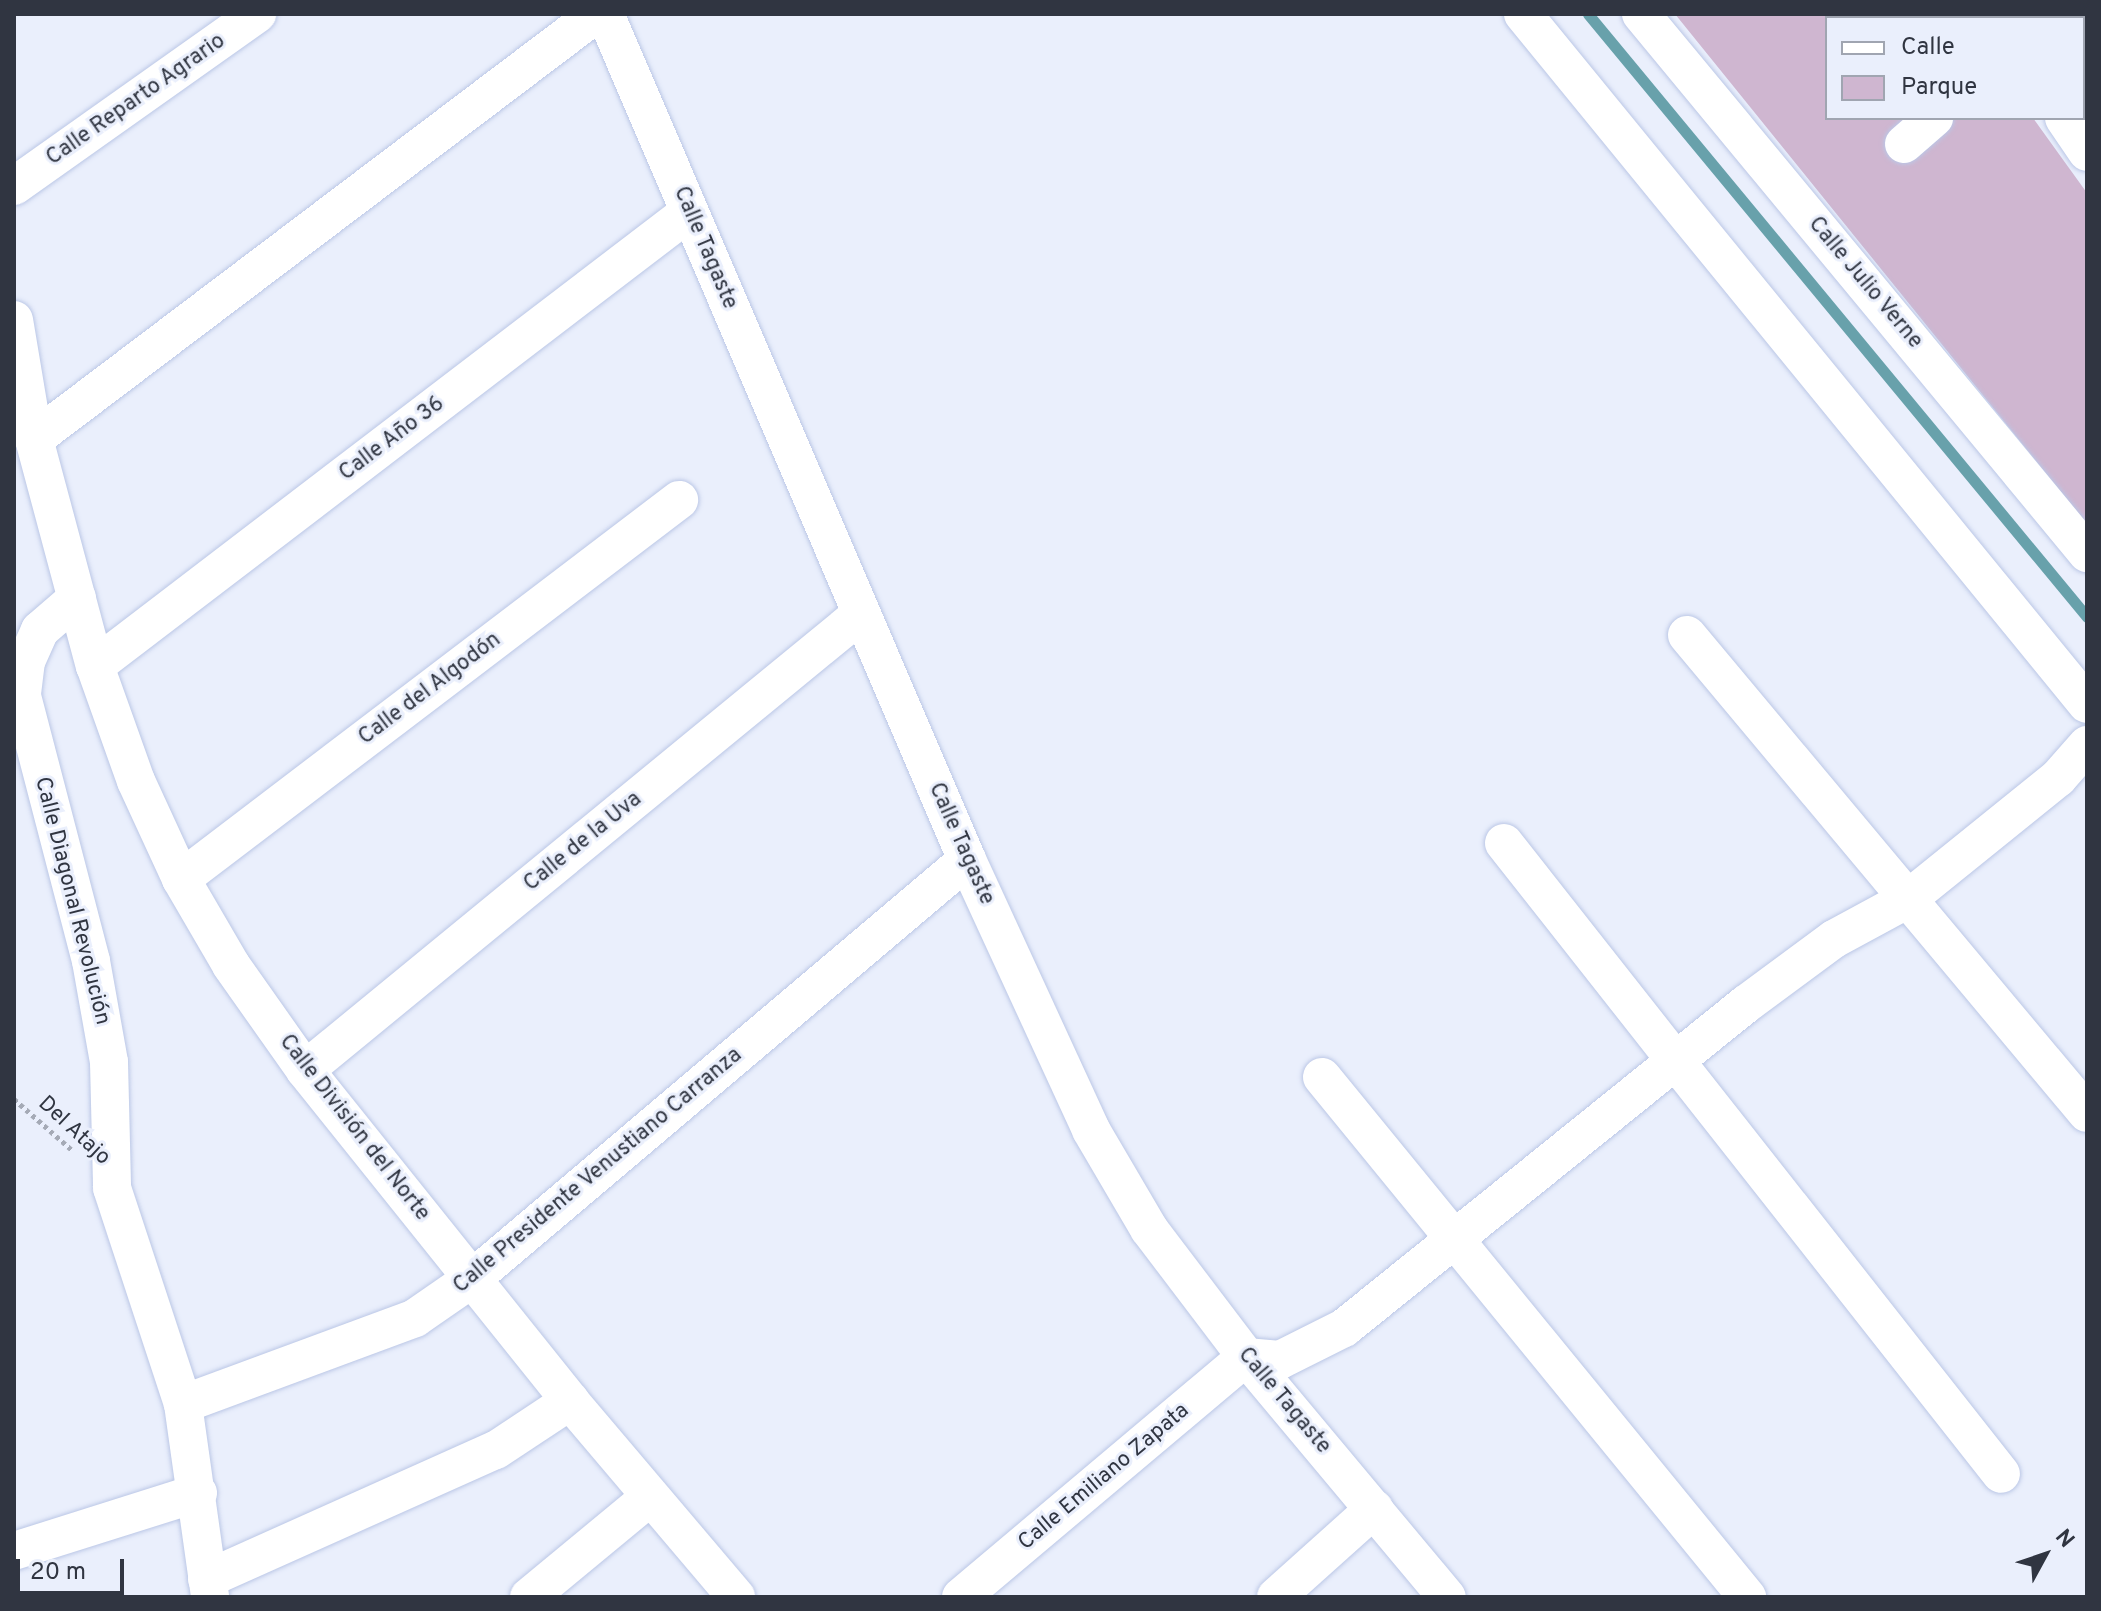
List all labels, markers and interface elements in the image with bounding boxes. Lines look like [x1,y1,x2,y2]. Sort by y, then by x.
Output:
legend [1825,16,2085,120]
street label: Calle Reparto Agrario [41,28,231,172]
text: Calle [1901,33,1955,63]
text: Parque [1901,73,1977,103]
street label: Calle Tagaste [667,182,743,314]
street label: Calle Julio Verne [1802,211,1928,355]
street label: Calle Año 36 [334,391,450,487]
street label: Calle del Algodón [353,627,507,751]
street label: Calle Diagonal Revolución [28,774,116,1028]
street label: Calle Tagaste [922,778,1000,910]
street label: Calle de la Uva [519,787,647,897]
street label: Calle División del Norte [273,1030,435,1226]
street label: Calle Presidente Venustiano Carranza [448,1042,748,1300]
street label: Del Atajo [32,1091,116,1171]
street label: Calle Tagaste [1232,1342,1336,1460]
street label: Calle Emiliano Zapata [1013,1398,1195,1556]
north arrow [2005,1515,2085,1595]
text: N [2048,1525,2079,1554]
scale bar [20,1543,128,1593]
text: 20 m [30,1558,86,1588]

